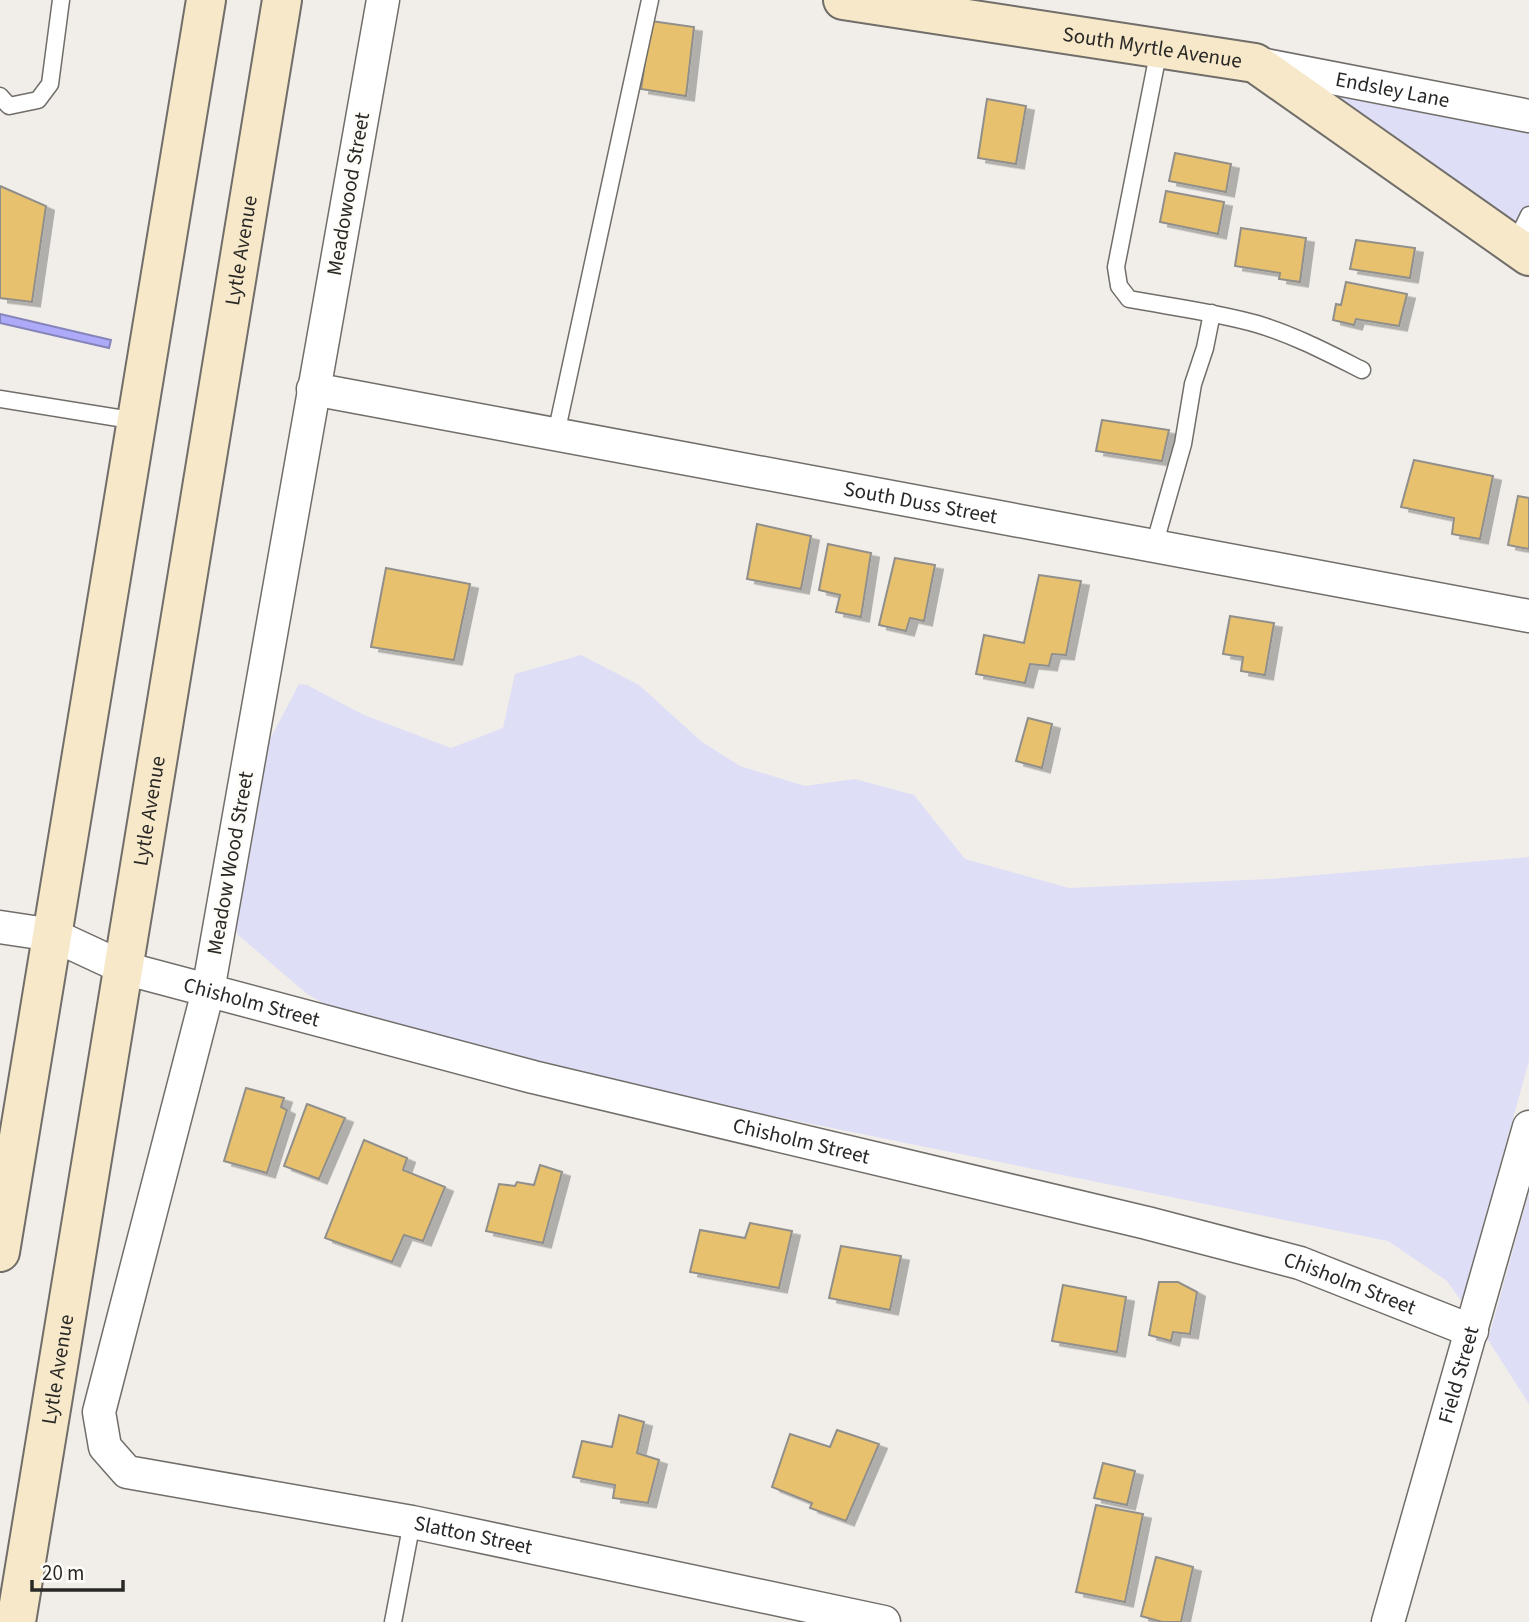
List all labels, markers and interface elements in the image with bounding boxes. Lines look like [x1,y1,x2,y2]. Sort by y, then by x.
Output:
street label: South Myrtle Avenue [1061,19,1244,76]
street label: Endsley Lane [1333,64,1452,115]
street label: Meadowood Street [319,110,377,278]
street label: Lytle Avenue [217,193,265,308]
street label: South Duss Street [841,473,1000,531]
street label: Lytle Avenue [125,754,173,868]
street label: Meadow Wood Street [199,769,261,957]
street label: Chisholm Street [180,970,323,1035]
street label: Chisholm Street [730,1110,873,1172]
street label: Chisholm Street [1280,1244,1420,1322]
street label: Lytle Avenue [34,1312,81,1427]
street label: Field Street [1430,1323,1487,1427]
street label: Slatton Street [411,1508,535,1562]
scale bar [32,1548,122,1592]
text: 20 m [42,1558,84,1588]

